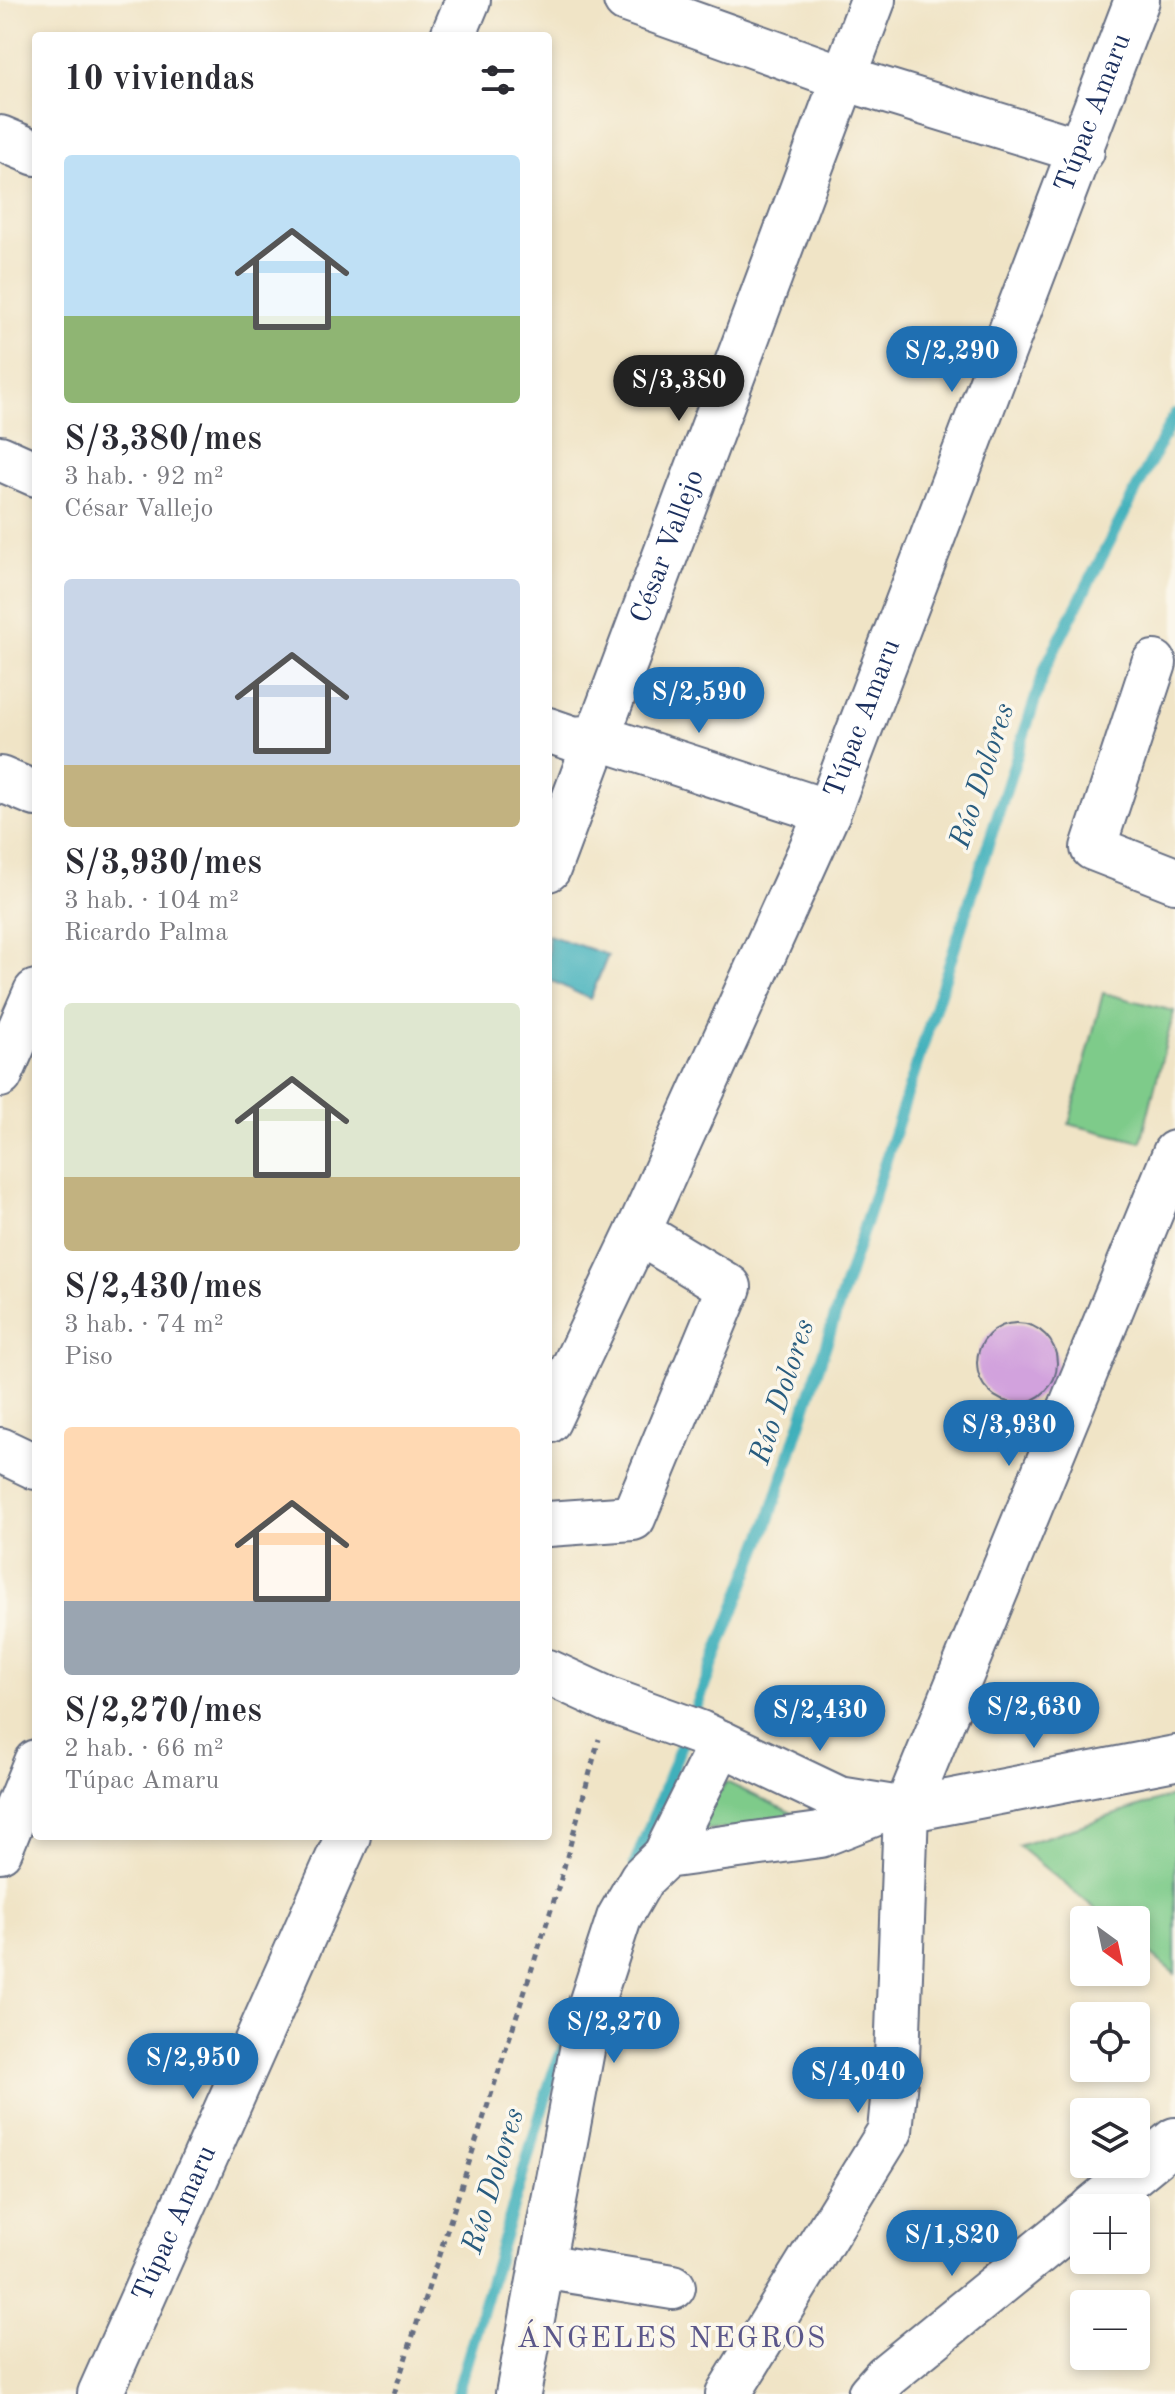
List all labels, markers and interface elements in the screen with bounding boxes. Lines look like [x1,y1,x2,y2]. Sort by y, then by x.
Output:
street label: Túpac Amaru [1051,30,1137,196]
icon: filters [476,58,520,102]
text: 10 viviendas [64,63,254,97]
icon: home [220,207,364,351]
pin: S/2,290 [878,326,1026,394]
text: S/2,290 [904,339,1000,365]
pin: S/3,380 [605,355,753,423]
text: S/3,380 [631,368,727,394]
text: S/3,380/mes [64,423,262,457]
text: 3 hab. · 92 m² [64,464,224,490]
street label: César Vallejo [627,466,710,627]
text: César Vallejo [64,496,214,522]
icon: home [220,631,364,775]
street label: Túpac Amaru [821,636,906,802]
pin: S/2,590 [625,667,773,735]
text: S/2,590 [651,680,747,706]
water label: Río Dolores [945,700,1021,853]
text: S/3,930/mes [64,847,262,881]
text: 3 hab. · 104 m² [64,888,239,914]
text: Ricardo Palma [64,920,228,946]
icon: home [220,1055,364,1199]
text: S/2,430/mes [64,1271,262,1305]
text: 3 hab. · 74 m² [64,1312,224,1338]
water label: Río Dolores [745,1316,821,1469]
text: Piso [64,1344,113,1370]
pin: S/3,930 [935,1400,1083,1468]
text: S/3,930 [961,1413,1057,1439]
icon: home [220,1479,364,1623]
pin: S/2,630 [960,1682,1108,1750]
pin: S/2,430 [746,1685,894,1753]
text: S/2,270/mes [64,1695,262,1729]
text: S/2,630 [986,1695,1082,1721]
text: S/2,430 [772,1698,868,1724]
text: 2 hab. · 66 m² [64,1736,224,1762]
text: Túpac Amaru [64,1768,219,1794]
north arrow [1070,1906,1150,1986]
map controls [1070,1906,1150,2370]
pin: S/2,270 [540,1997,688,2065]
button: locate [1070,2002,1150,2082]
text: S/2,270 [566,2010,662,2036]
pin: S/2,950 [119,2033,267,2101]
text: S/2,950 [145,2046,241,2072]
pin: S/4,040 [784,2047,932,2115]
text: S/4,040 [810,2060,906,2086]
button: layers [1070,2098,1150,2178]
water label: Río Dolores [457,2105,530,2258]
street label: Túpac Amaru [129,2142,222,2306]
button: + [1070,2194,1150,2274]
pin: S/1,820 [878,2210,1026,2278]
text: S/1,820 [904,2223,1000,2249]
button: − [1070,2290,1150,2370]
district label: ÁNGELES NEGROS [517,2319,827,2354]

